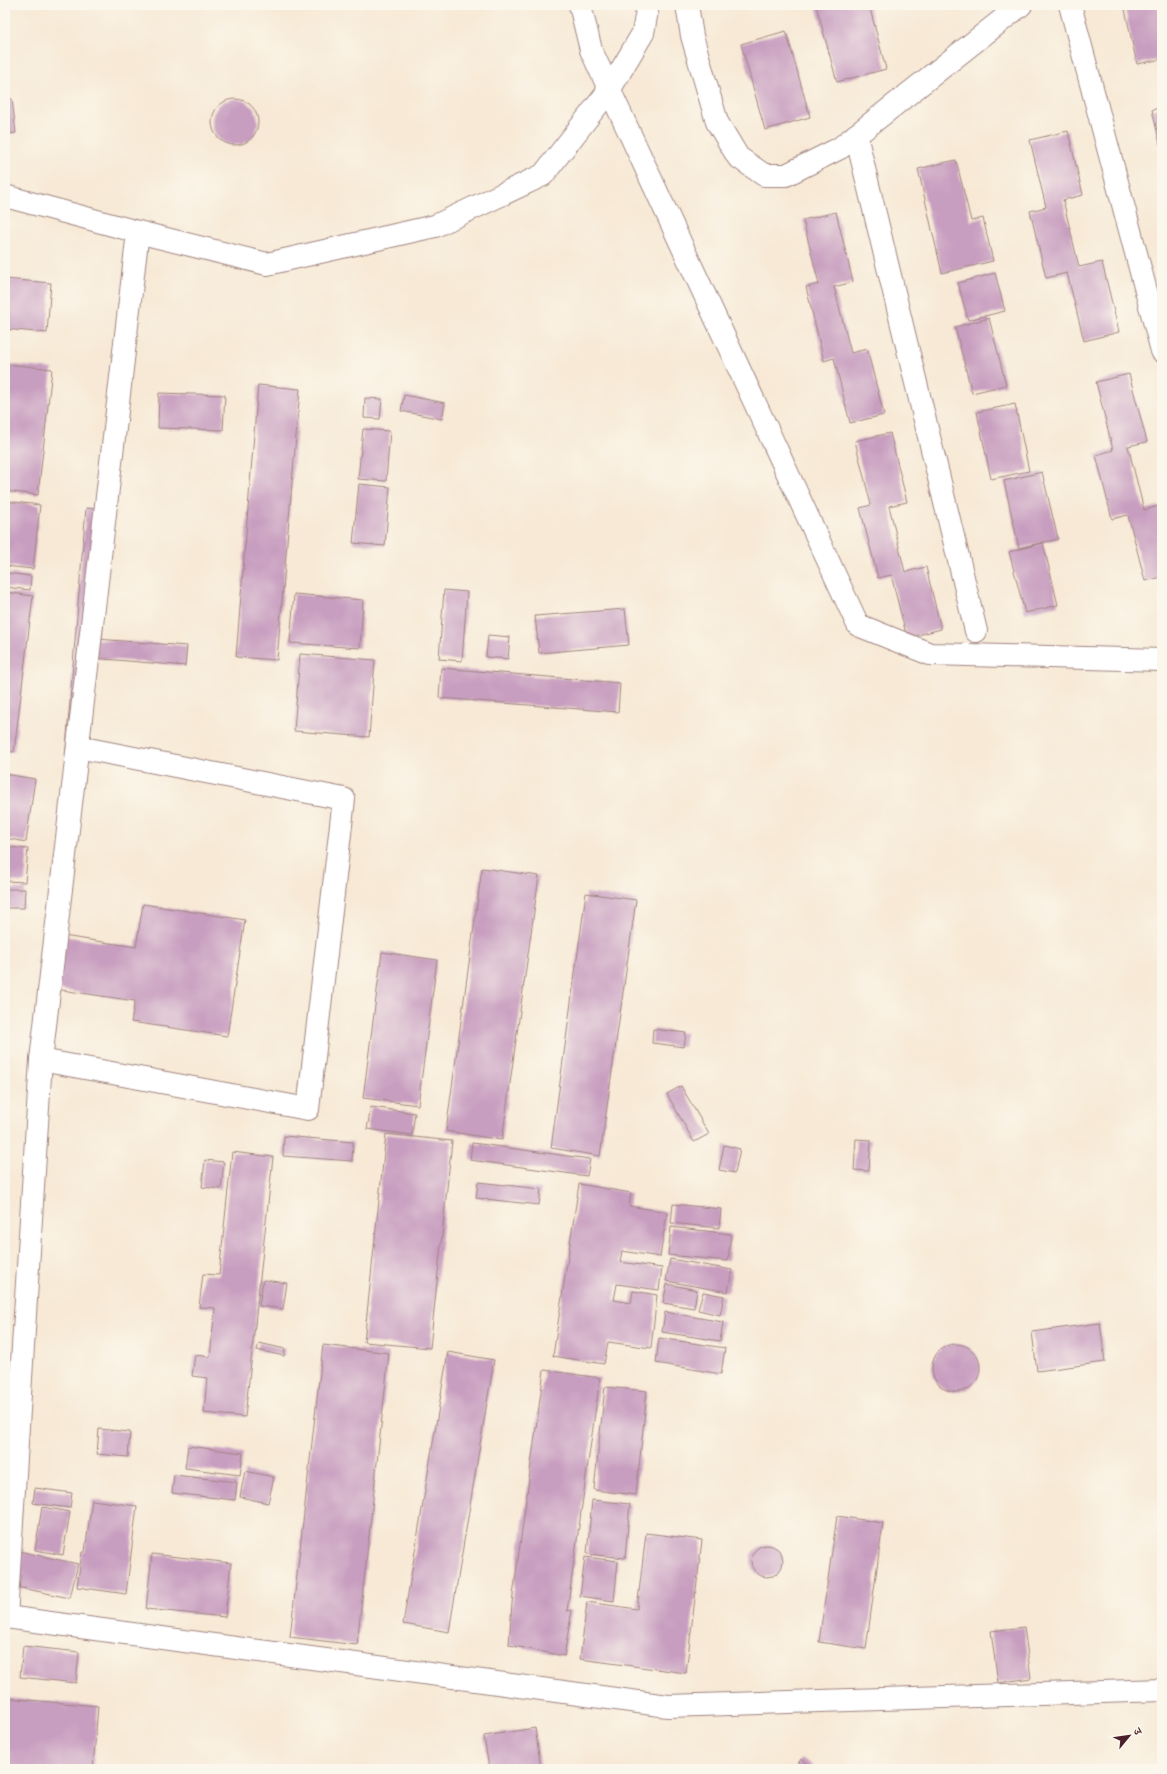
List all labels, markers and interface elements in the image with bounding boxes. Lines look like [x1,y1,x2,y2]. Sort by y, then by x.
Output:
north arrow [1109,1716,1149,1756]
text: उ [1130,1725,1145,1738]

